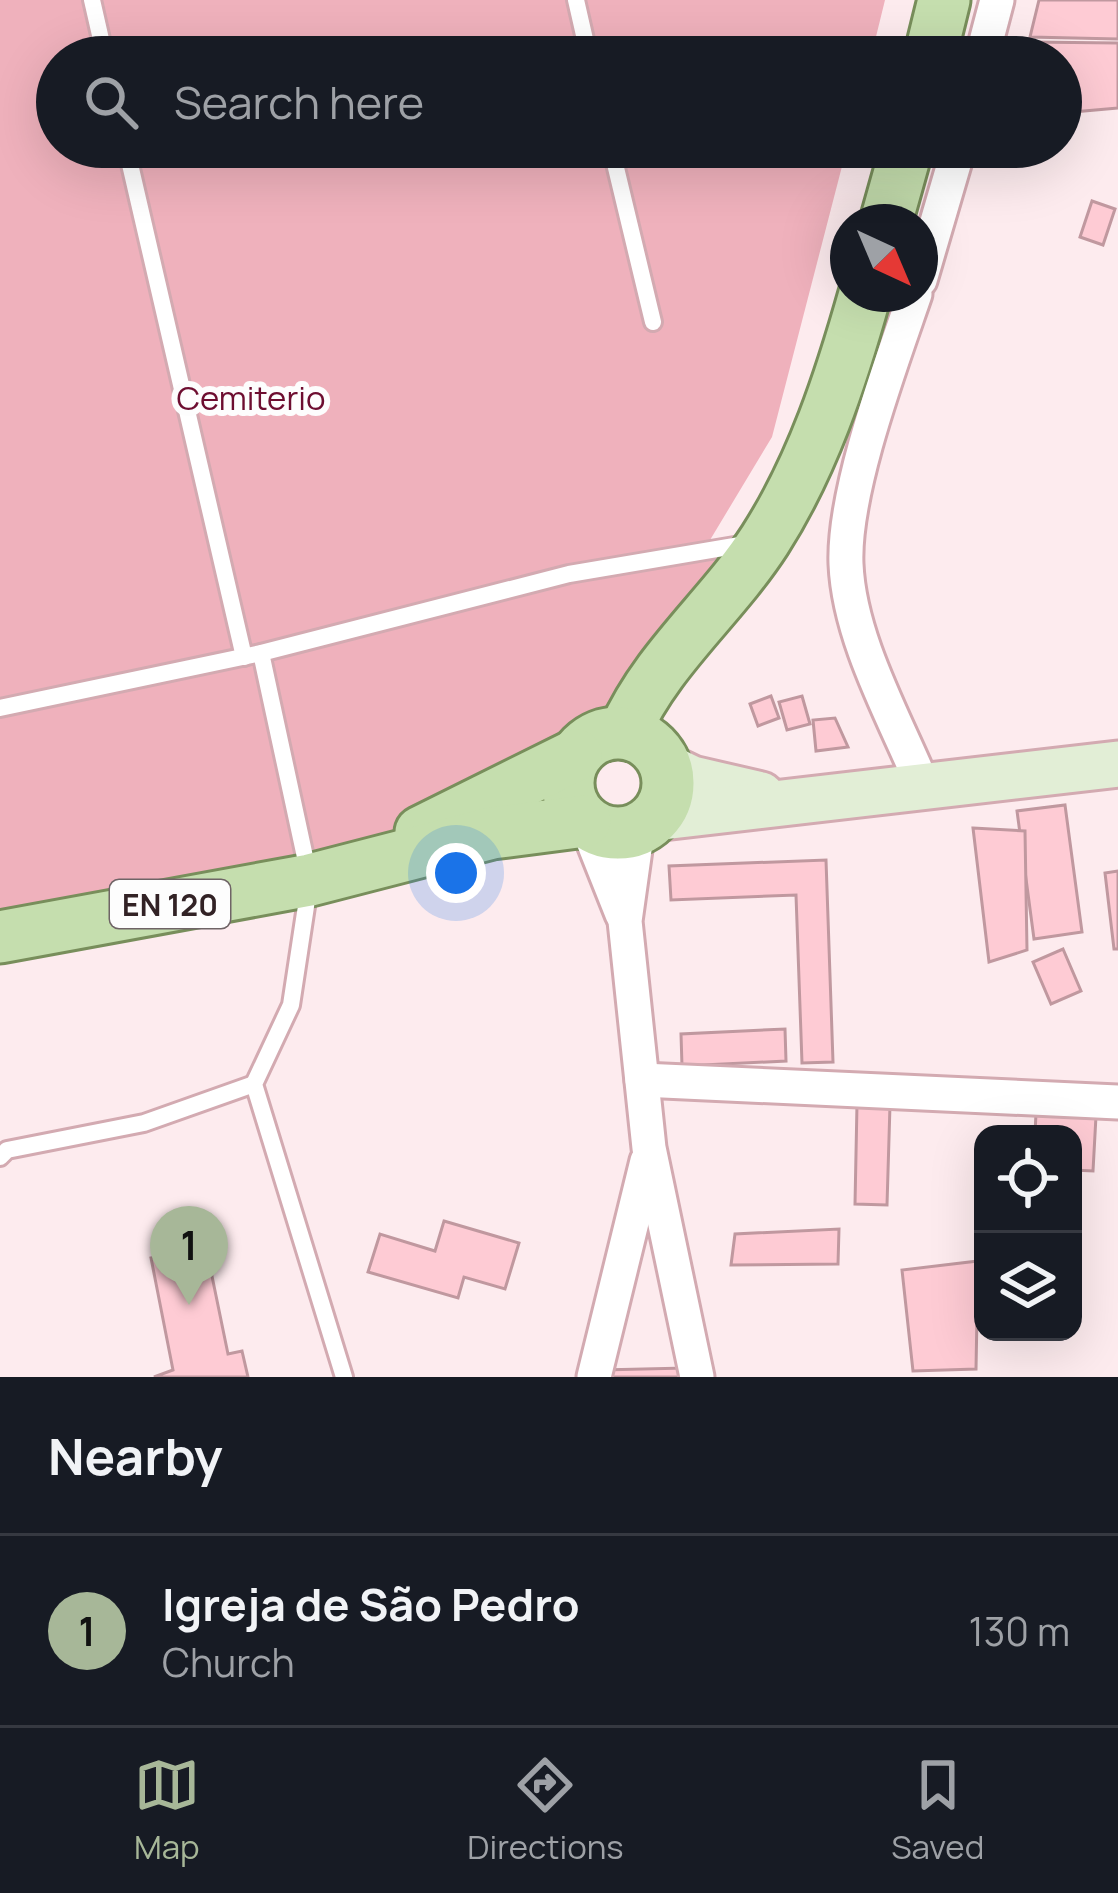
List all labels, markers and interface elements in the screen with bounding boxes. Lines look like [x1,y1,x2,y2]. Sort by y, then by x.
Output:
search box [36,36,1082,168]
icon: search [78,69,144,135]
text: Search here [174,71,424,133]
north arrow [830,204,938,312]
park label: Cemiterio [176,375,326,420]
your location [426,843,486,903]
road number: EN 120 [110,880,230,928]
map controls [974,1125,1082,1341]
button: locate [974,1125,1082,1233]
pin: 1 [150,1206,228,1305]
button: layers [974,1233,1082,1341]
text: Nearby [48,1421,223,1490]
text: Igreja de São Pedro [162,1573,580,1635]
text: 1 [78,1604,96,1658]
text: 130 m [969,1604,1070,1658]
text: Church [162,1635,295,1689]
tab: Map [134,1752,200,1869]
tab: Directions [467,1752,624,1869]
tab: Saved [891,1752,984,1869]

